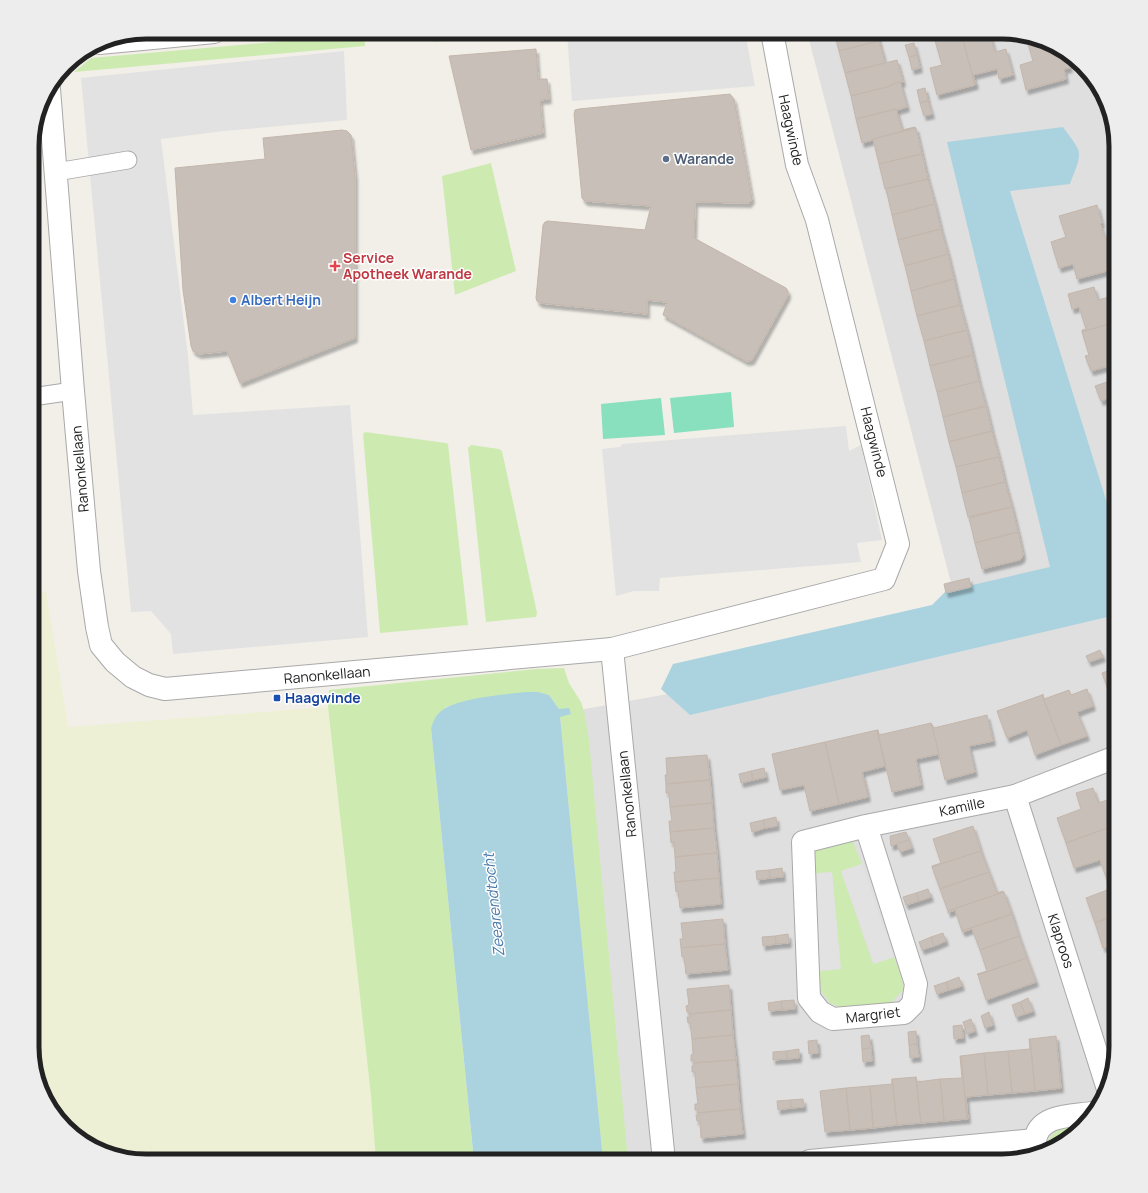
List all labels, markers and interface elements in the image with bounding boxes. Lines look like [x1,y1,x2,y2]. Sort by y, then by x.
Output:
street label: Haagwinde [775,93,808,167]
place label: Warande [674,149,734,168]
marker: Warande [661,154,671,164]
place label: Service Apotheek Warande [343,248,472,283]
marker: Service Apotheek Warande [330,261,340,271]
place label: Albert Heijn [241,290,321,309]
marker: Albert Heijn [228,295,238,305]
street label: Haagwinde [857,405,892,479]
street label: Ranonkellaan [66,425,93,513]
street label: Ranonkellaan [283,661,371,688]
place label: Haagwinde [285,688,361,707]
marker: Haagwinde [272,693,282,703]
street label: Ranonkellaan [613,750,640,838]
street label: Kamille [937,792,986,821]
water label: Zeearendtocht [477,850,509,958]
street label: Klaproos [1044,911,1079,971]
street label: Margriet [845,1002,902,1027]

